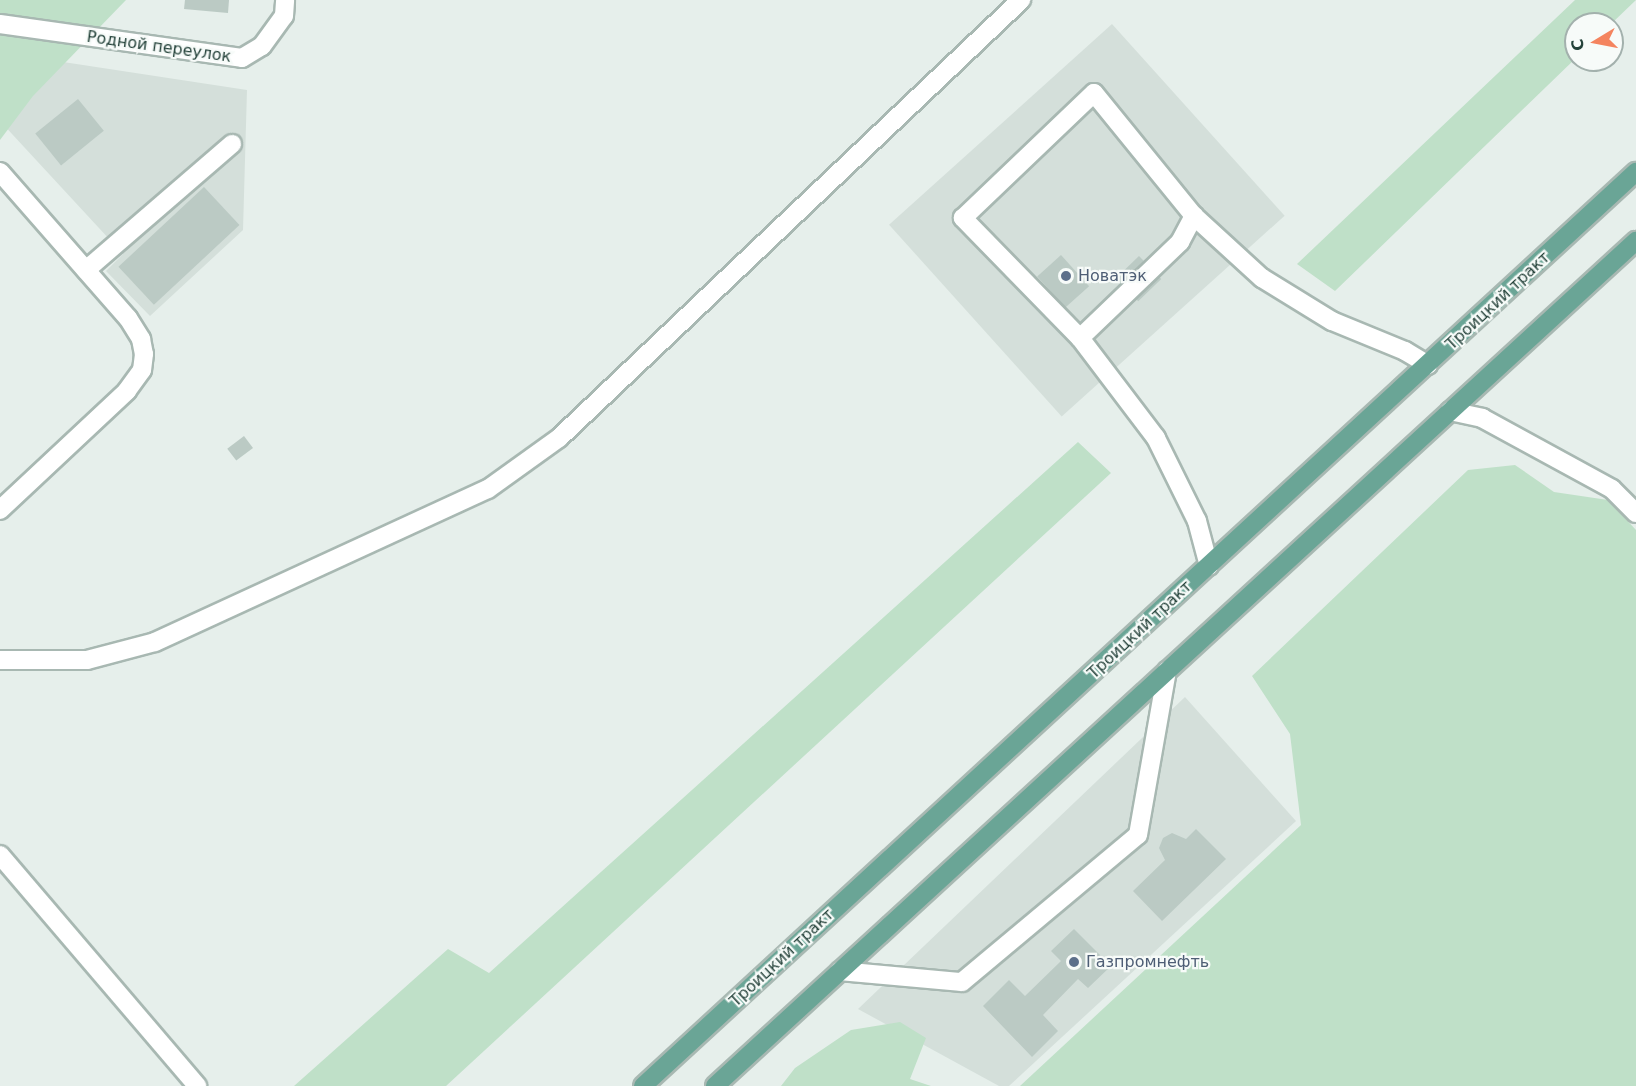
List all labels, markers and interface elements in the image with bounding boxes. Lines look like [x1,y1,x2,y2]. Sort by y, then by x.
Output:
north arrow [1564,12,1624,72]
street label: Родной переулок [86,27,232,67]
text: С [1567,37,1588,52]
street label: Троицкий тракт [1442,248,1554,354]
place label: Новатэк [1078,266,1147,286]
marker: Новатэк [1059,269,1073,283]
street label: Троицкий тракт [1084,577,1196,683]
street label: Троицкий тракт [726,905,838,1011]
place label: Газпромнефть [1086,952,1209,972]
marker: Газпромнефть [1067,955,1081,969]

